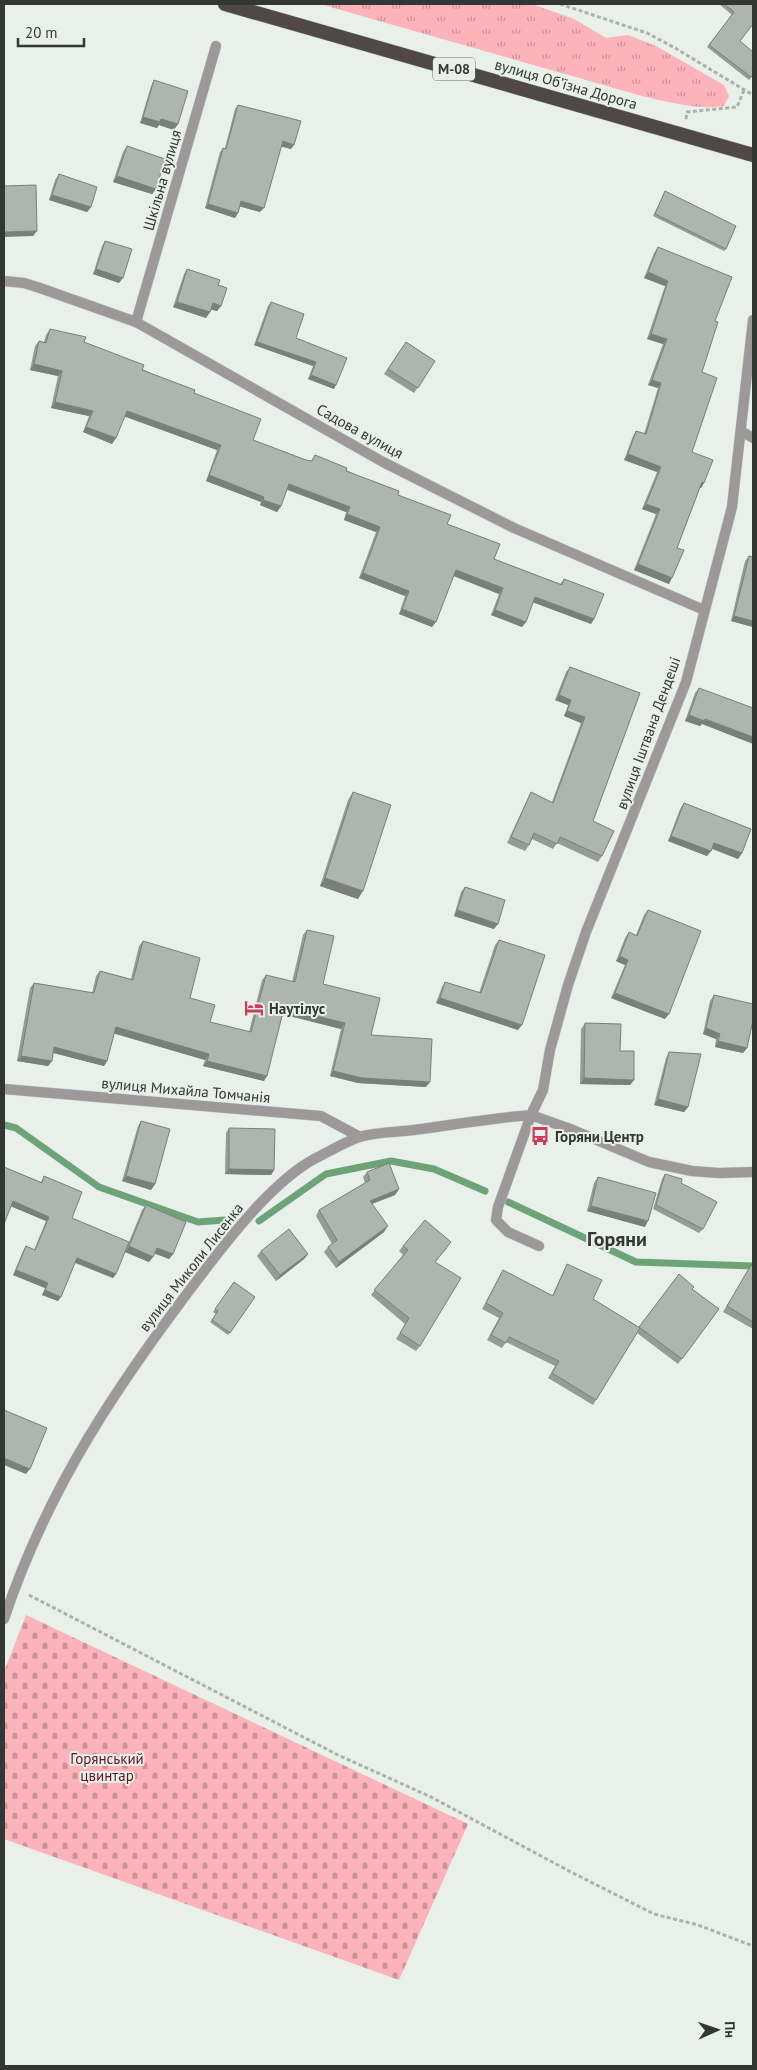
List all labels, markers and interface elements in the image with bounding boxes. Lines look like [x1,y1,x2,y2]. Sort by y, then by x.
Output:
scale bar [18,15,84,47]
text: 20 m [25,23,58,42]
street label: вулиця Обʼїзна Дорога [493,55,639,113]
road number: М-08 [433,58,475,80]
street label: Шкільна вулиця [139,128,185,232]
street label: Садова вулиця [313,399,407,463]
street label: вулиця Іштвана Дендеші [612,654,684,812]
hotel icon: Наутілус [243,997,265,1019]
place label: Наутілус [269,999,326,1018]
street label: вулиця Михайла Томчанія [101,1073,271,1107]
bus stop icon: Горяни Центр [529,1125,551,1147]
place label: Горяни Центр [555,1127,644,1146]
street label: вулиця Миколи Лисенка [135,1199,247,1335]
district label: Горяни [587,1226,647,1252]
park label: Горянський цвинтар [70,1749,144,1785]
north arrow [692,2005,742,2055]
text: Пн [721,2021,739,2038]

